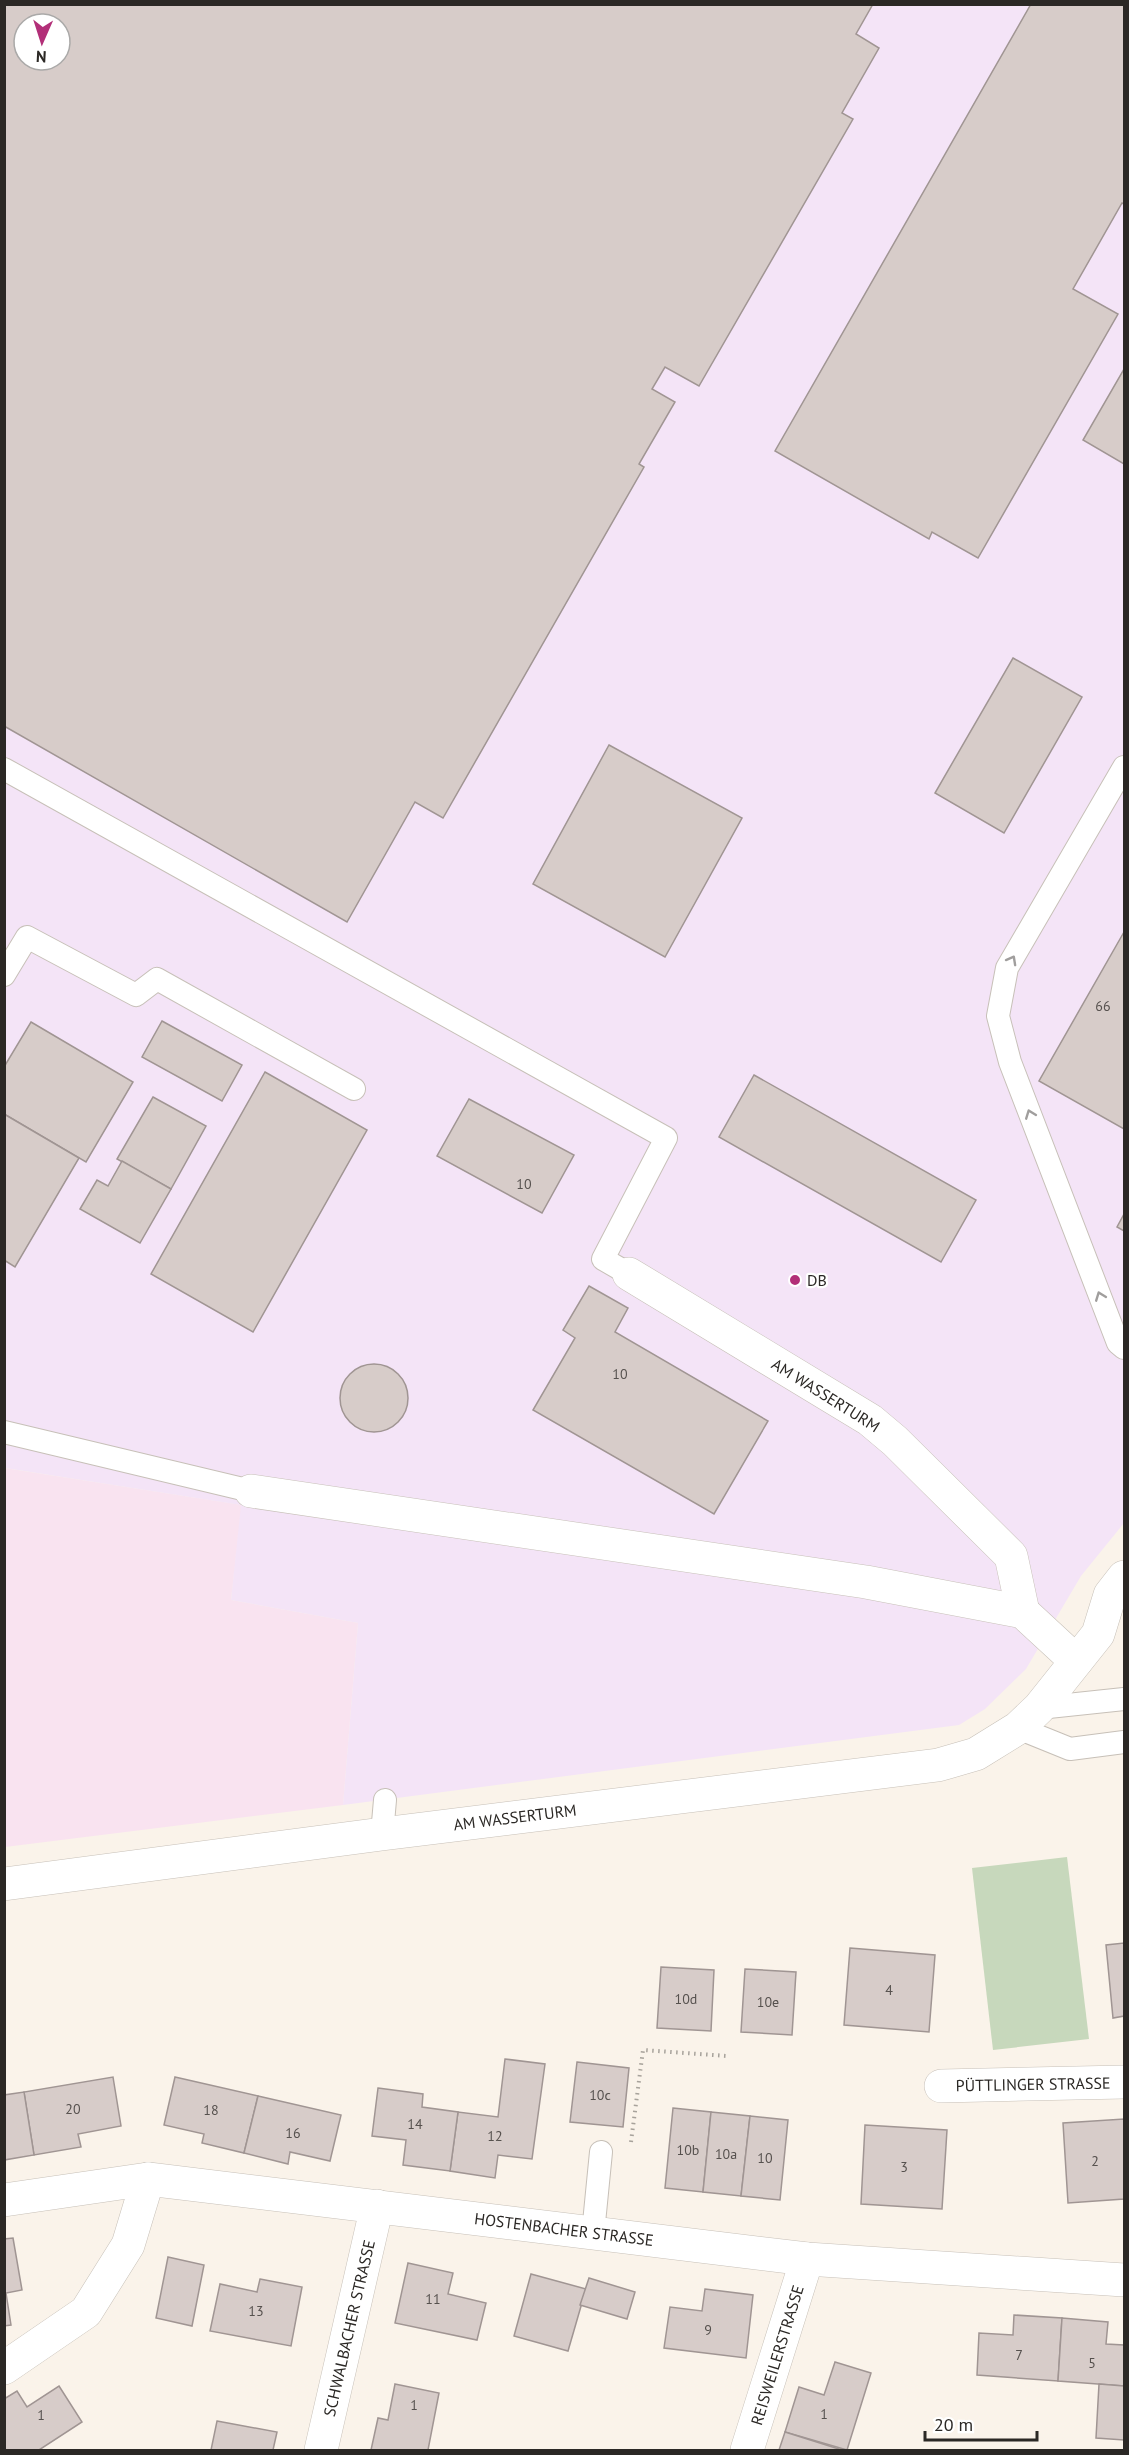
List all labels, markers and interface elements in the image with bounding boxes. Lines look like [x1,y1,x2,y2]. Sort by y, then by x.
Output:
north arrow [12,12,72,72]
text: N [35,47,47,67]
one-way arrow [1004,955,1016,966]
house number: 66 [1095,997,1111,1015]
one-way arrow [1024,1109,1037,1120]
house number: 10 [516,1175,532,1193]
place label: DB [807,1270,827,1290]
marker: DB [788,1273,802,1287]
one-way arrow [1095,1291,1107,1302]
street label: AM WASSERTURM [768,1354,884,1436]
house number: 10 [612,1365,628,1383]
street label: AM WASSERTURM [452,1800,578,1834]
house number: 4 [885,1981,893,1999]
house number: 10d [675,1990,697,2008]
house number: 10e [757,1993,779,2011]
street label: PÜTTLINGER STRASSE [955,2073,1111,2095]
house number: 10c [589,2086,611,2104]
house number: 20 [65,2100,81,2118]
house number: 18 [203,2101,219,2119]
house number: 14 [407,2115,423,2133]
house number: 16 [285,2124,301,2142]
house number: 12 [487,2127,503,2145]
house number: 10b [677,2141,699,2159]
house number: 10a [715,2145,737,2163]
house number: 10 [757,2149,773,2167]
house number: 2 [1091,2152,1099,2170]
house number: 3 [900,2158,908,2176]
street label: HOSTENBACHER STRASSE [473,2208,655,2250]
street label: SCHWALBACHER STRASSE [319,2238,379,2418]
street label: REISWEILERSTRASSE [746,2282,808,2428]
house number: 11 [425,2290,441,2308]
house number: 13 [248,2302,264,2320]
house number: 9 [704,2321,712,2339]
house number: 7 [1015,2346,1023,2364]
house number: 5 [1088,2354,1096,2372]
house number: 1 [410,2396,418,2414]
scale bar [925,2404,1038,2442]
house number: 1 [820,2405,828,2423]
house number: 1 [37,2406,45,2424]
text: 20 m [934,2413,973,2436]

